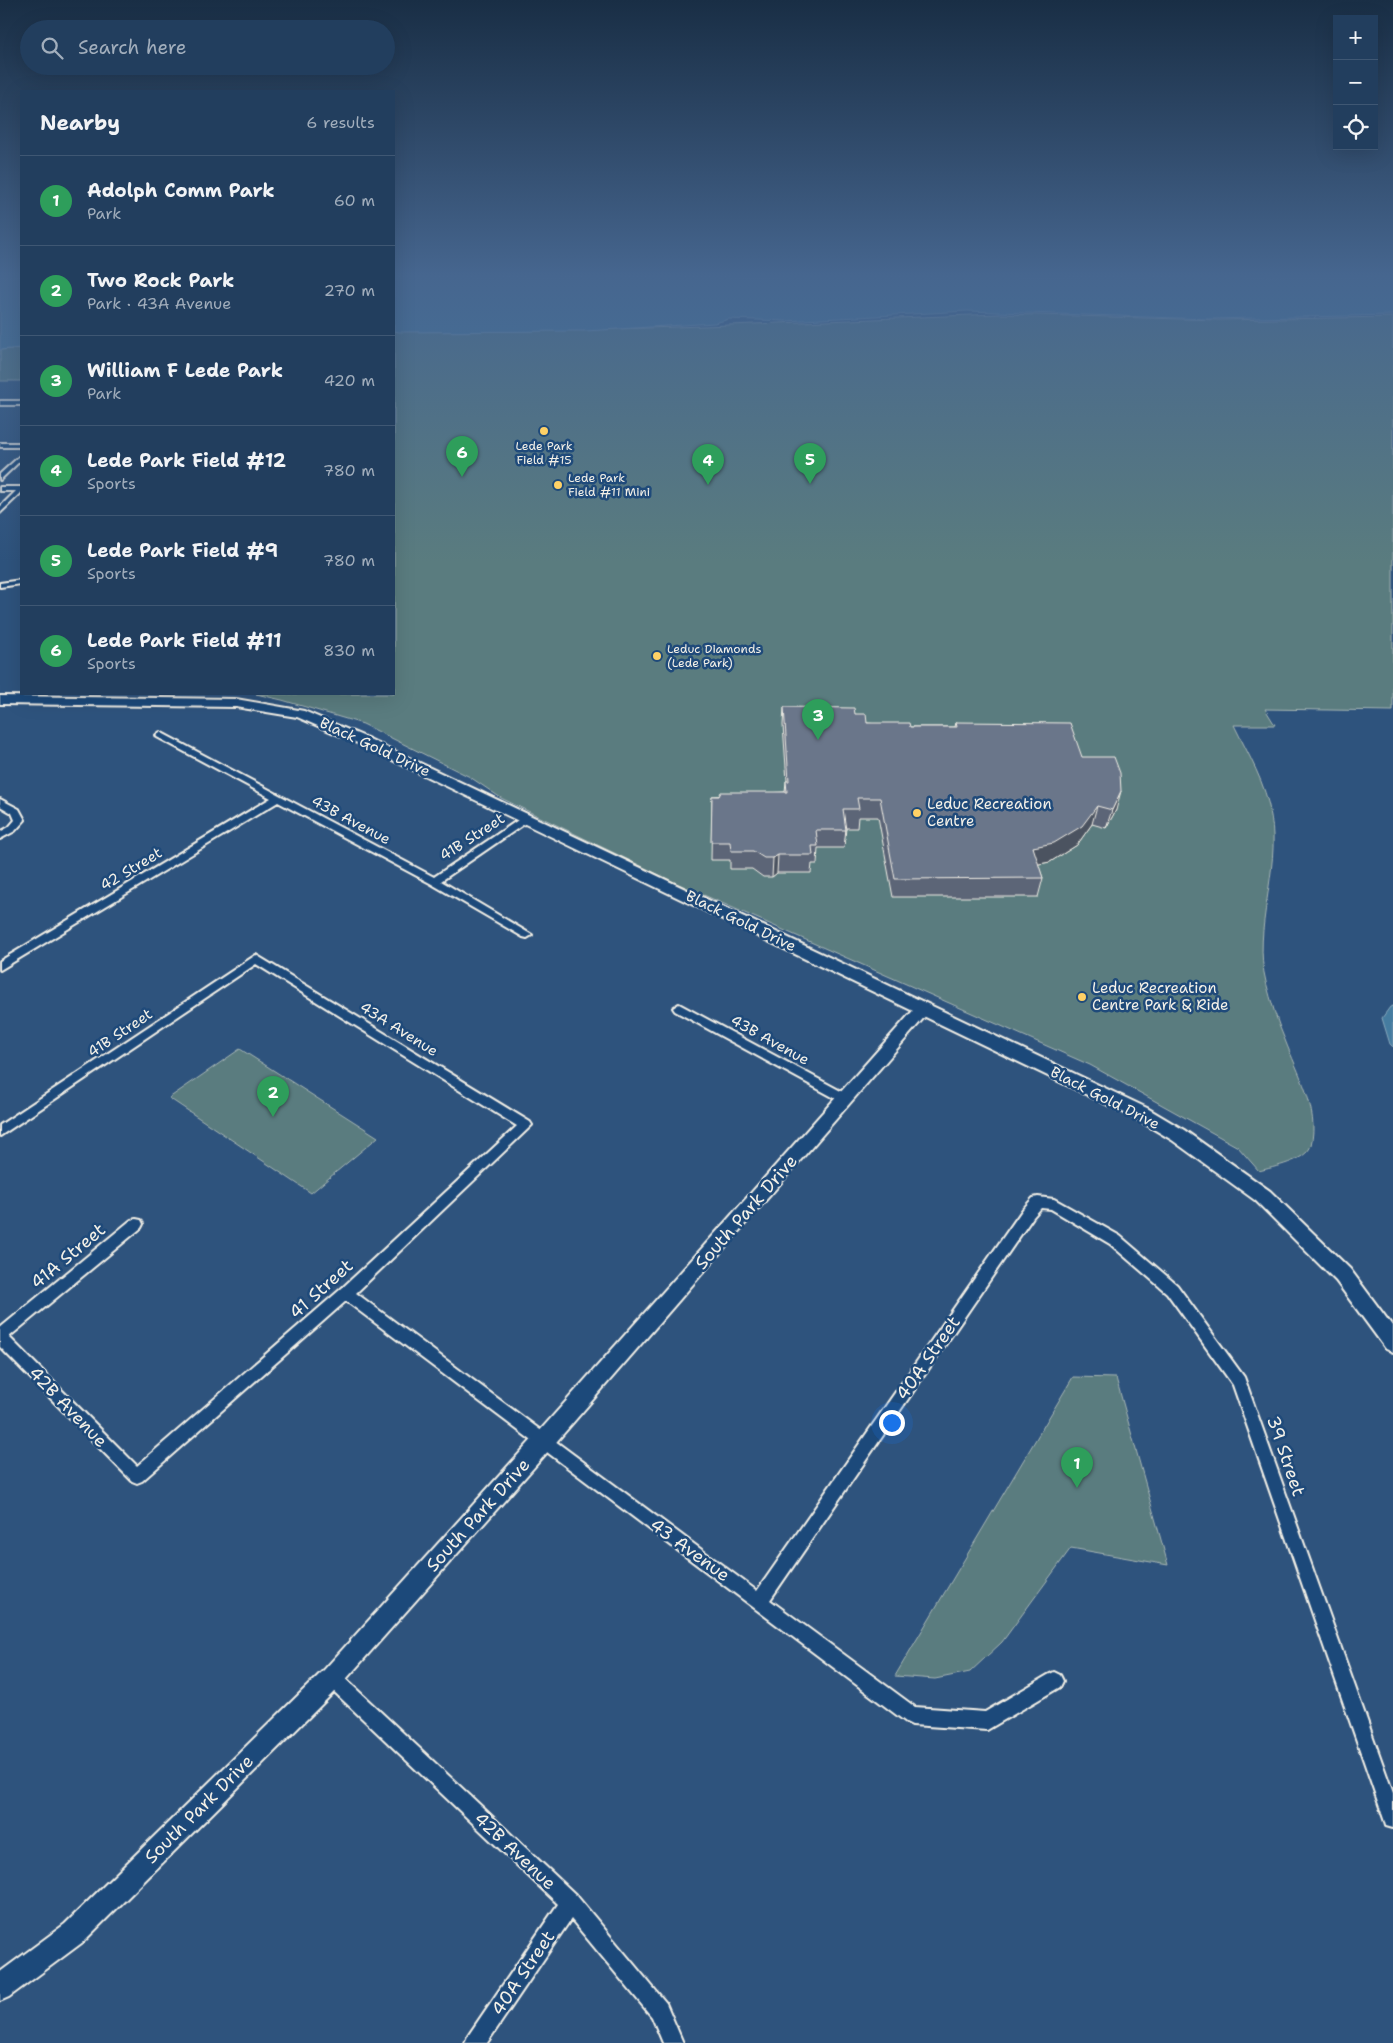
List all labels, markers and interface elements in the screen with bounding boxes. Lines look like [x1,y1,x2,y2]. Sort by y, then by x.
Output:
map controls [1333,15,1378,150]
button: + [1333,15,1378,60]
search box [20,20,395,75]
icon: search [38,34,66,62]
text: Search here [78,35,187,60]
button: − [1333,60,1378,105]
button: locate [1333,105,1378,150]
text: Nearby [40,109,120,137]
text: 6 results [306,112,375,133]
text: Adolph Comm Park [87,178,275,203]
text: 1 [52,190,60,211]
text: 60 m [334,190,375,211]
text: Park [87,203,121,224]
text: Two Rock Park [87,268,234,293]
text: 2 [50,280,62,301]
text: 270 m [324,280,375,301]
text: Park · 43A Avenue [87,293,231,314]
text: William F Lede Park [87,358,283,383]
text: 3 [50,370,62,391]
text: 420 m [324,370,375,391]
text: Park [87,383,121,404]
marker: Lede Park Field #15 [538,425,550,437]
pin: 6 [446,436,478,477]
place label: Lede Park Field #15 [515,438,573,468]
pin: 5 [794,443,826,484]
pin: 4 [692,444,724,485]
text: Lede Park Field #12 [87,448,286,473]
text: 4 [50,460,62,481]
text: 780 m [323,460,375,481]
place label: Lede Park Field #11 Mini [568,470,650,500]
text: Sports [87,473,136,494]
marker: Lede Park Field #11 Mini [552,479,564,491]
text: Lede Park Field #9 [87,538,278,563]
text: 5 [51,550,61,571]
text: 780 m [323,550,375,571]
text: Sports [87,563,136,584]
text: Lede Park Field #11 [87,628,282,653]
text: 6 [50,640,62,661]
text: 830 m [323,640,375,661]
place label: Leduc Diamonds (Lede Park) [667,641,761,671]
marker: Leduc Diamonds (Lede Park) [651,650,663,662]
text: Sports [87,653,136,674]
pin: 3 [802,699,834,740]
street label: Black Gold Drive [316,713,434,781]
street label: 43B Avenue [308,791,394,849]
place label: Leduc Recreation Centre [927,794,1052,831]
marker: Leduc Recreation Centre [911,807,923,819]
street label: 41B Street [436,808,508,866]
street label: 42 Street [96,843,166,895]
street label: Black Gold Drive [683,886,799,956]
place label: Leduc Recreation Centre Park & Ride [1092,978,1229,1015]
marker: Leduc Recreation Centre Park & Ride [1076,991,1088,1003]
street label: 43A Avenue [356,997,442,1061]
street label: 41B Street [84,1004,156,1062]
street label: 43B Avenue [727,1010,813,1070]
street label: Black Gold Drive [1047,1062,1163,1134]
pin: 2 [257,1076,289,1117]
street label: South Park Drive [689,1149,803,1275]
street label: 41A Street [26,1218,111,1294]
street label: 41 Street [284,1254,358,1324]
street label: 40A Street [890,1311,966,1405]
street label: 42B Avenue [23,1361,113,1453]
your location [879,1410,905,1436]
street label: 39 Street [1261,1413,1311,1499]
pin: 1 [1061,1447,1093,1488]
street label: South Park Drive [421,1453,535,1577]
street label: 43 Avenue [645,1513,735,1587]
street label: South Park Drive [139,1749,259,1869]
street label: 42B Avenue [469,1807,561,1895]
street label: 40A Street [486,1926,560,2020]

